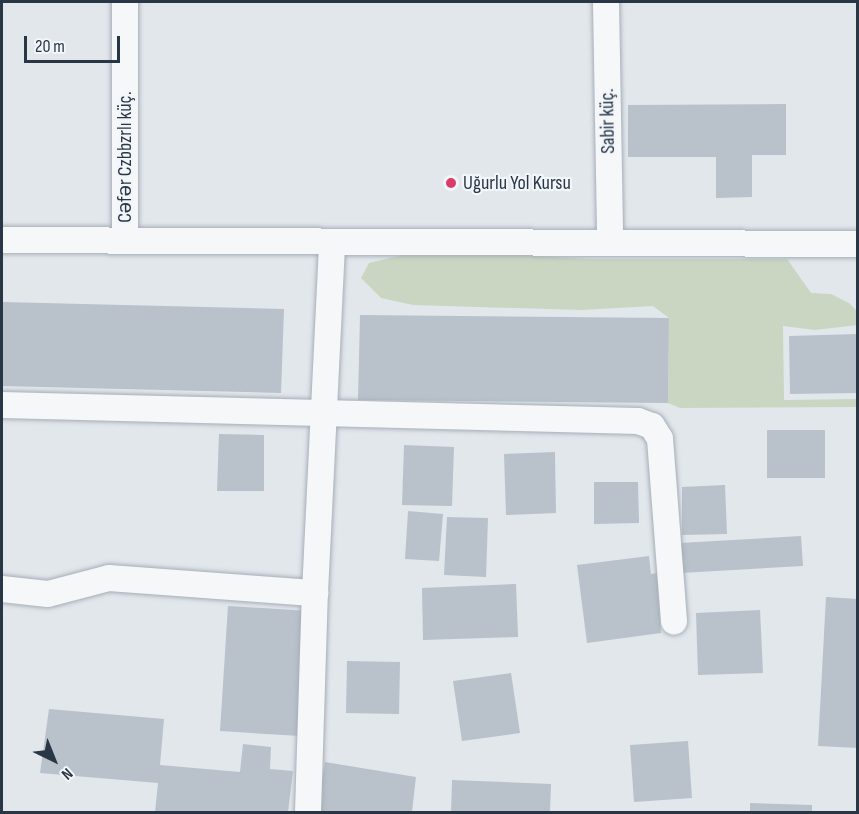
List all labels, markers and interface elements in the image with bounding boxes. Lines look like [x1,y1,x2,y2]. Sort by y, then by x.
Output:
scale bar [27,24,123,62]
text: 20 m [35,36,65,57]
street label: Sabir küç. [595,88,621,154]
street label: Cəfər Czbbzrlı küç. [113,91,137,223]
place label: Uğurlu Yol Kursu [463,171,571,195]
marker: Uğurlu Yol Kursu [444,176,458,190]
north arrow [24,730,84,790]
text: N [57,764,76,783]

